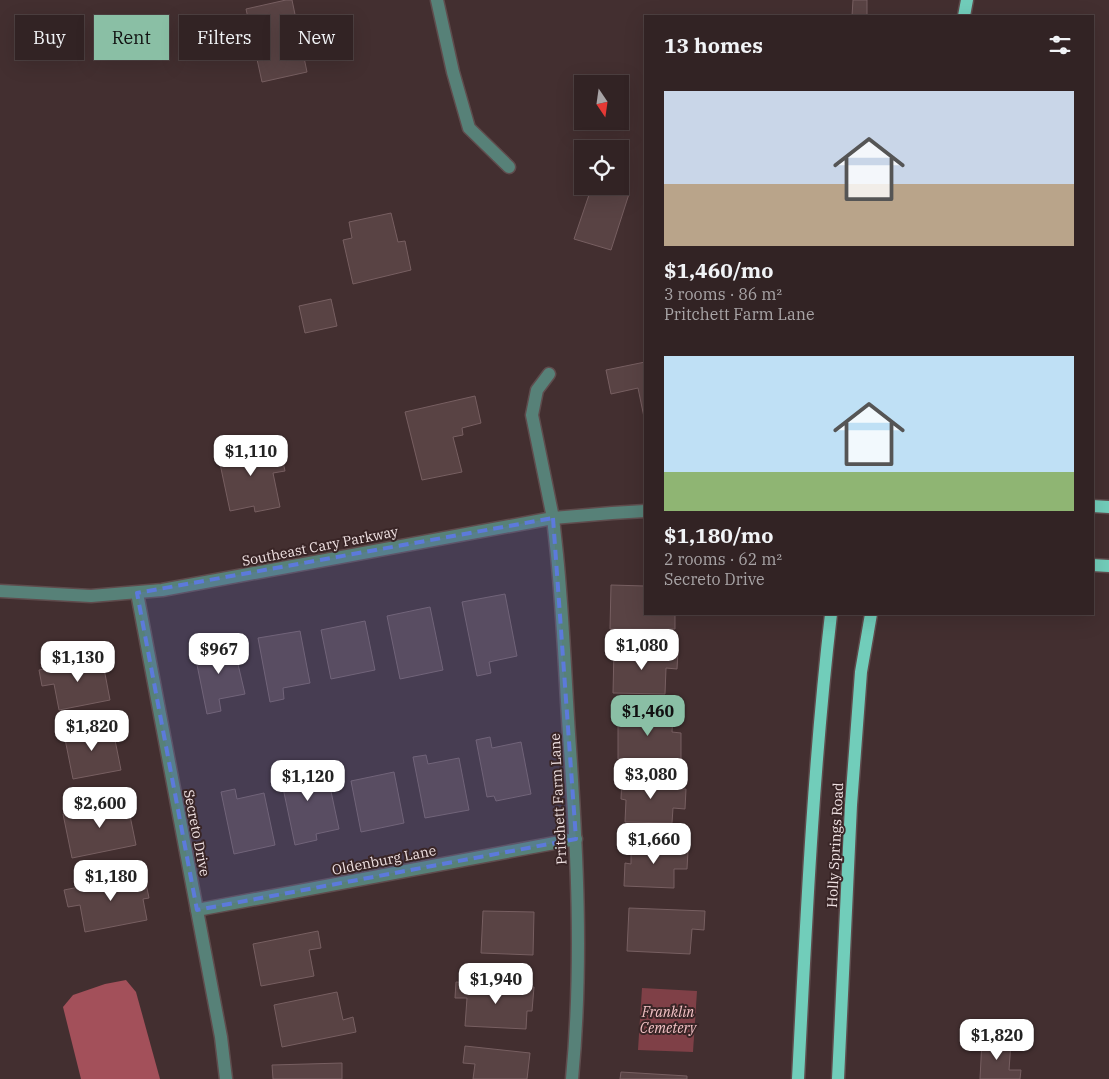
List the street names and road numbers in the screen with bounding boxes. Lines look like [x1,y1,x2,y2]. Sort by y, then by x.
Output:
street label: Southeast Cary Parkway [240,522,400,570]
street label: Pritchett Farm Lane [546,733,570,865]
street label: Holly Springs Road [823,781,847,908]
street label: Secreto Drive [180,788,214,878]
street label: Oldenburg Lane [330,841,438,879]

